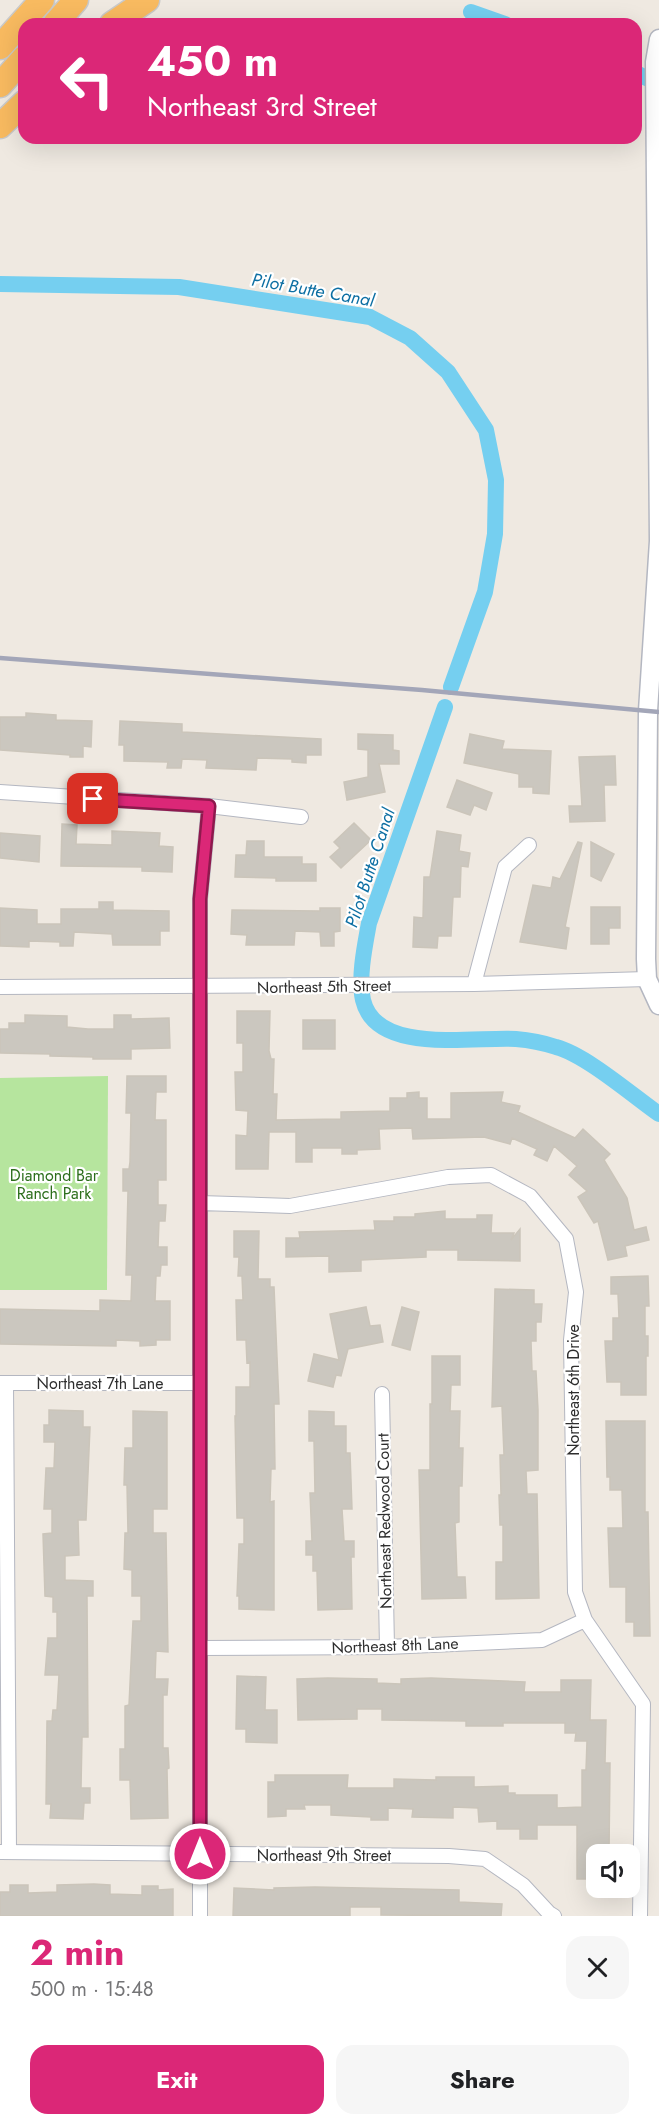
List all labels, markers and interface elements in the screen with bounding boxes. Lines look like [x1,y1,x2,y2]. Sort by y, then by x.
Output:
text: 450 m [147,31,278,92]
icon: left [48,42,126,120]
text: Northeast 3rd Street [147,87,377,126]
water label: Pilot Butte Canal [250,266,377,314]
pin [67,773,118,824]
icon: arrive [76,782,109,815]
water label: Pilot Butte Canal [338,804,402,931]
street label: Northeast 5th Street [257,974,391,999]
park label: Diamond Bar Ranch Park [10,1164,99,1205]
street label: Northeast 6th Drive [562,1324,585,1456]
street label: Northeast 7th Lane [37,1372,163,1395]
street label: Northeast Redwood Court [371,1433,398,1609]
street label: Northeast 8th Lane [331,1632,459,1659]
position arrow [168,1822,232,1886]
street label: Northeast 9th Street [257,1844,391,1867]
map controls [586,1844,640,1898]
button: sound [586,1844,640,1898]
text: 2 min [30,1926,125,1978]
button: close [566,1936,629,1999]
text: 500 m · 15:48 [30,1975,154,2004]
button: Exit [30,2045,324,2114]
button: Share [336,2045,629,2114]

